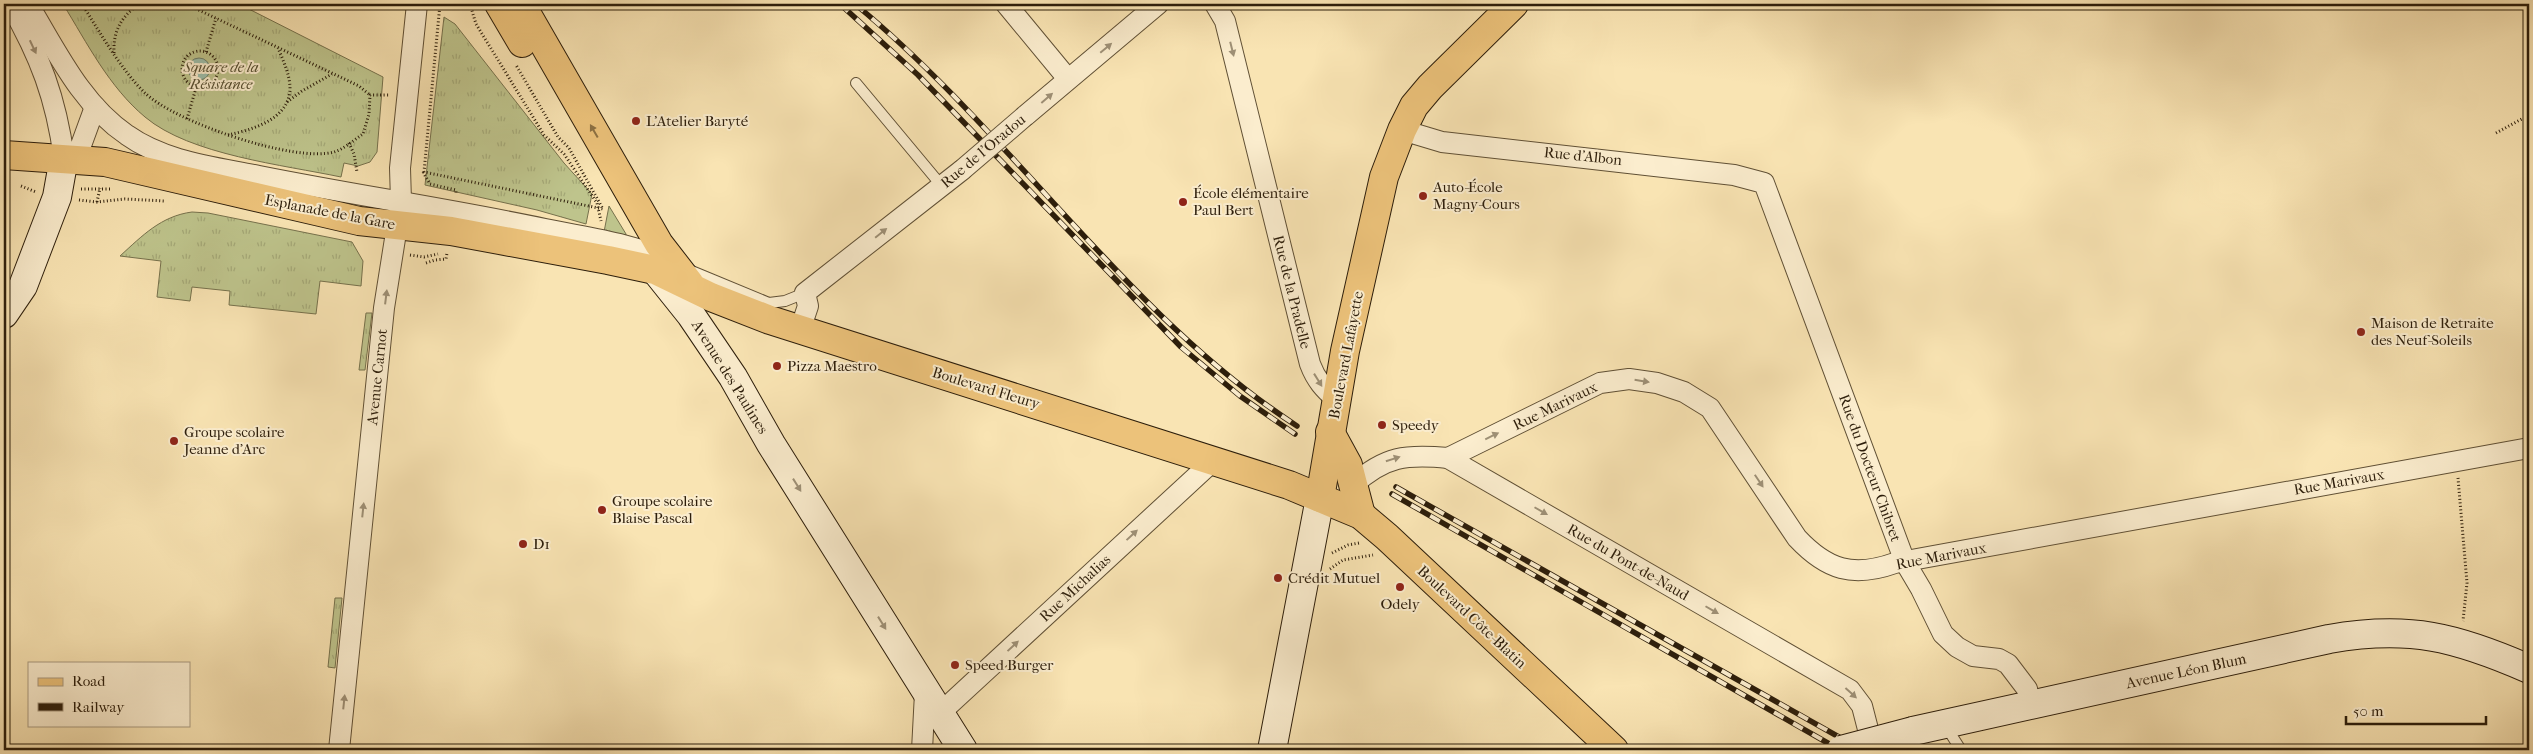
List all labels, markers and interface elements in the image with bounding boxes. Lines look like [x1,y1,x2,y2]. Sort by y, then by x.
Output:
one-way arrow [29,40,37,54]
one-way arrow [1228,41,1236,56]
one-way arrow [1100,43,1112,54]
park label: Square de la Résistance [182,58,259,93]
one-way arrow [1040,92,1053,103]
street label: Rue de l'Oradou [937,110,1029,192]
place label: L'Atelier Baryté [646,112,749,130]
marker: L'Atelier Baryté [630,115,642,127]
one-way arrow [590,123,598,138]
street label: Rue d'Albon [1543,143,1623,169]
place label: Auto-École Magny-Cours [1432,178,1520,213]
place label: École élémentaire Paul Bert [1193,184,1309,219]
marker: Auto-École Magny-Cours [1417,190,1429,202]
street label: Esplanade de la Gare [263,191,397,234]
marker: École élémentaire Paul Bert [1177,196,1189,208]
one-way arrow [874,228,887,239]
street label: Rue de la Pradelle [1269,233,1315,351]
one-way arrow [382,288,390,304]
street label: Boulevard Lafayette [1325,289,1367,420]
place label: Maison de Retraite des Neuf-Soleils [2371,314,2494,349]
street label: Avenue des Paulines [687,316,772,437]
marker: Maison de Retraite des Neuf-Soleils [2355,326,2367,338]
street label: Avenue Carnot [363,327,391,427]
place label: Pizza Maestro [787,357,877,375]
marker: Pizza Maestro [771,360,783,372]
street label: Boulevard Fleury [930,363,1043,413]
one-way arrow [1313,373,1323,387]
one-way arrow [1634,377,1650,385]
street label: Rue Marivaux [1510,378,1600,434]
street label: Rue du Docteur Chibret [1835,392,1905,545]
place label: Speedy [1392,416,1440,434]
marker: Speedy [1376,419,1388,431]
place label: Groupe scolaire Jeanne d'Arc [183,423,285,458]
one-way arrow [1485,432,1499,440]
marker: Groupe scolaire Jeanne d'Arc [168,435,180,447]
one-way arrow [1386,455,1401,463]
street label: Rue Marivaux [2292,465,2386,499]
one-way arrow [1754,475,1764,488]
one-way arrow [792,479,801,492]
place label: Groupe scolaire Blaise Pascal [612,492,713,527]
one-way arrow [359,502,367,518]
marker: Groupe scolaire Blaise Pascal [596,504,608,516]
one-way arrow [1534,507,1547,516]
street label: Rue du Pont-de-Naud [1564,520,1693,605]
one-way arrow [1126,529,1138,541]
place label: D1 [533,535,550,553]
marker: D1 [517,538,529,550]
street label: Rue Marivaux [1894,538,1988,574]
street label: Rue Michalias [1036,550,1115,626]
street label: Boulevard Côte-Blatin [1414,562,1530,672]
place label: Crédit Mutuel [1288,569,1380,587]
marker: Crédit Mutuel [1272,572,1284,584]
marker: Odely [1394,581,1406,593]
place label: Odely [1380,595,1421,613]
one-way arrow [1704,606,1719,614]
one-way arrow [878,617,887,630]
one-way arrow [1007,640,1019,652]
street label: Avenue Léon Blum [2123,649,2248,693]
place label: Speed Burger [965,656,1054,674]
marker: Speed Burger [949,659,961,671]
legend [28,662,190,726]
text: Road [72,672,106,690]
one-way arrow [1845,687,1857,699]
one-way arrow [340,693,348,709]
scale bar [2346,694,2486,726]
text: Railway [72,698,125,716]
text: 50 m [2353,702,2384,720]

